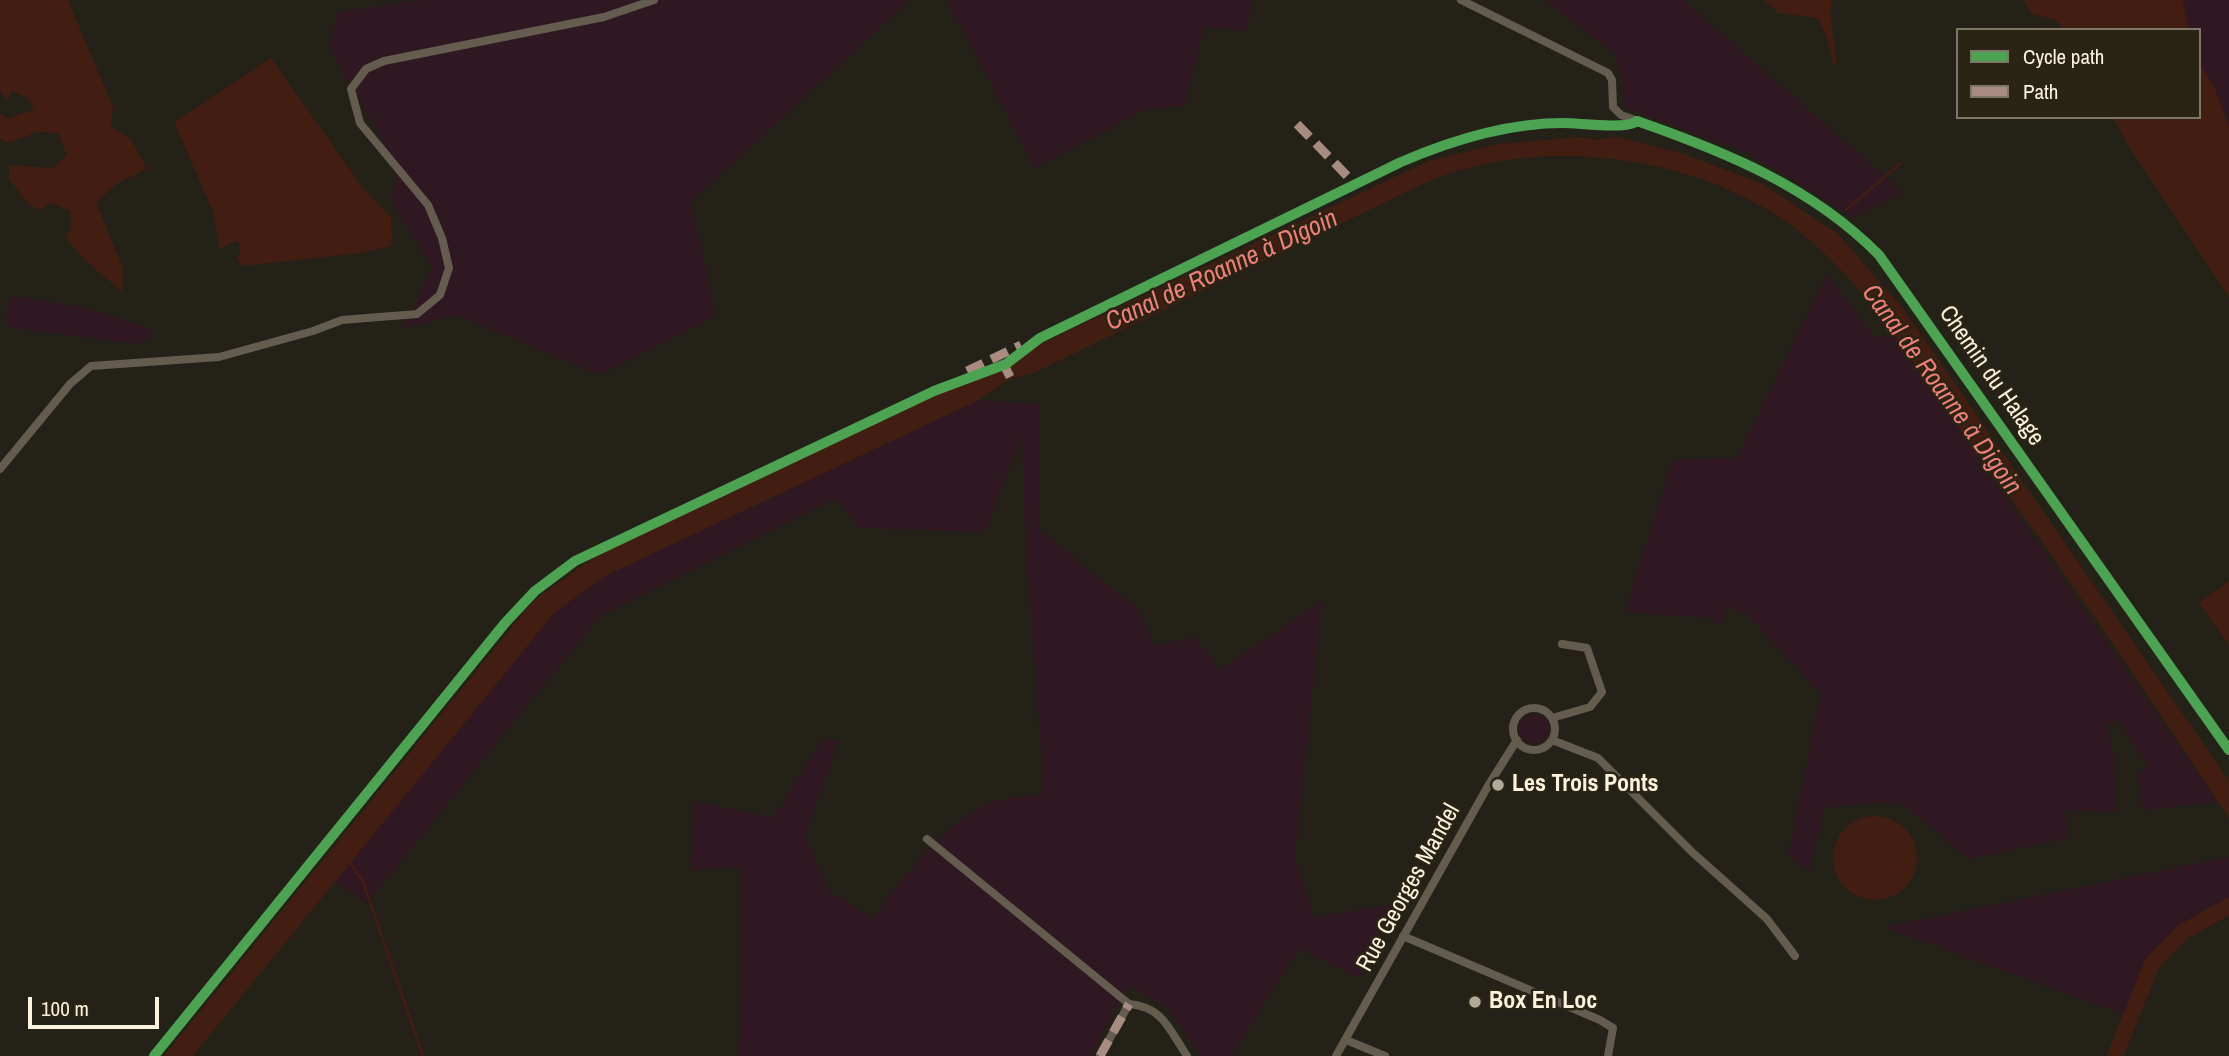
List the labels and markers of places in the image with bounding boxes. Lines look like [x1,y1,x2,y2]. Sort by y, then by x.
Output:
place label: Les Trois Ponts [1512,771,1659,799]
marker: Les Trois Ponts [1490,777,1506,793]
place label: Box En Loc [1489,988,1597,1016]
marker: Box En Loc [1467,994,1483,1010]

